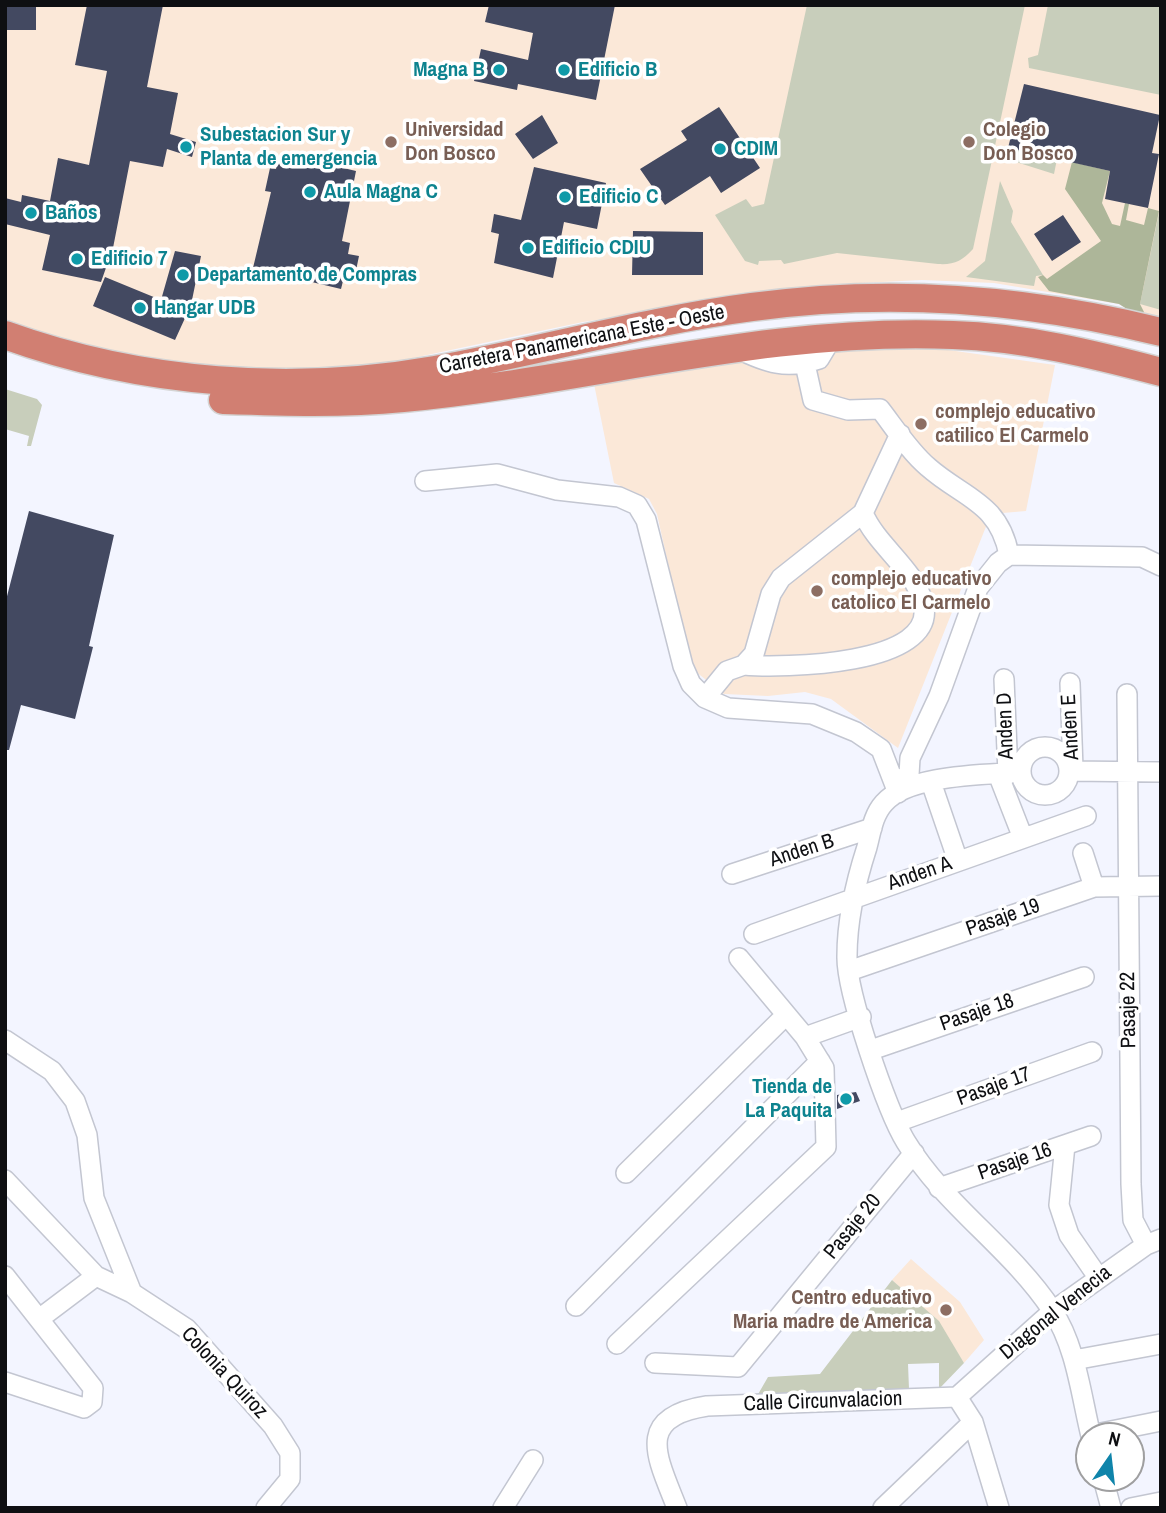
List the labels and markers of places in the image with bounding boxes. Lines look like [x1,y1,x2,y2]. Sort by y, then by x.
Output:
place label: Magna B [413,57,485,83]
place label: Edificio B [578,57,657,83]
marker: Magna B [491,62,507,78]
marker: Edificio B [556,62,572,78]
place label: Universidad Don Bosco [405,117,504,167]
place label: Colegio Don Bosco [983,117,1074,167]
place label: Subestacion Sur y Planta de emergencia [200,122,377,172]
marker: Universidad Don Bosco [383,134,399,150]
marker: Colegio Don Bosco [961,134,977,150]
place label: CDIM [734,136,778,162]
marker: Subestacion Sur y Planta de emergencia [178,139,194,155]
marker: CDIM [712,141,728,157]
place label: Aula Magna C [324,179,438,205]
marker: Aula Magna C [302,184,318,200]
place label: Edificio C [579,184,658,210]
marker: Edificio C [557,189,573,205]
place label: Baños [45,200,98,226]
marker: Baños [23,205,39,221]
place label: Edificio CDIU [542,235,651,261]
marker: Edificio CDIU [520,240,536,256]
place label: Edificio 7 [91,246,168,272]
marker: Edificio 7 [69,251,85,267]
place label: Departamento de Compras [197,262,417,288]
marker: Departamento de Compras [175,267,191,283]
place label: Hangar UDB [154,295,255,321]
marker: Hangar UDB [132,300,148,316]
place label: complejo educativo catilico El Carmelo [935,399,1096,449]
marker: complejo educativo catilico El Carmelo [913,416,929,432]
place label: complejo educativo catolico El Carmelo [831,566,992,616]
marker: complejo educativo catolico El Carmelo [809,583,825,599]
place label: Tienda de La Paquita [745,1074,832,1124]
marker: Tienda de La Paquita [838,1091,854,1107]
place label: Centro educativo Maria madre de America [733,1285,932,1335]
marker: Centro educativo Maria madre de America [938,1302,954,1318]

